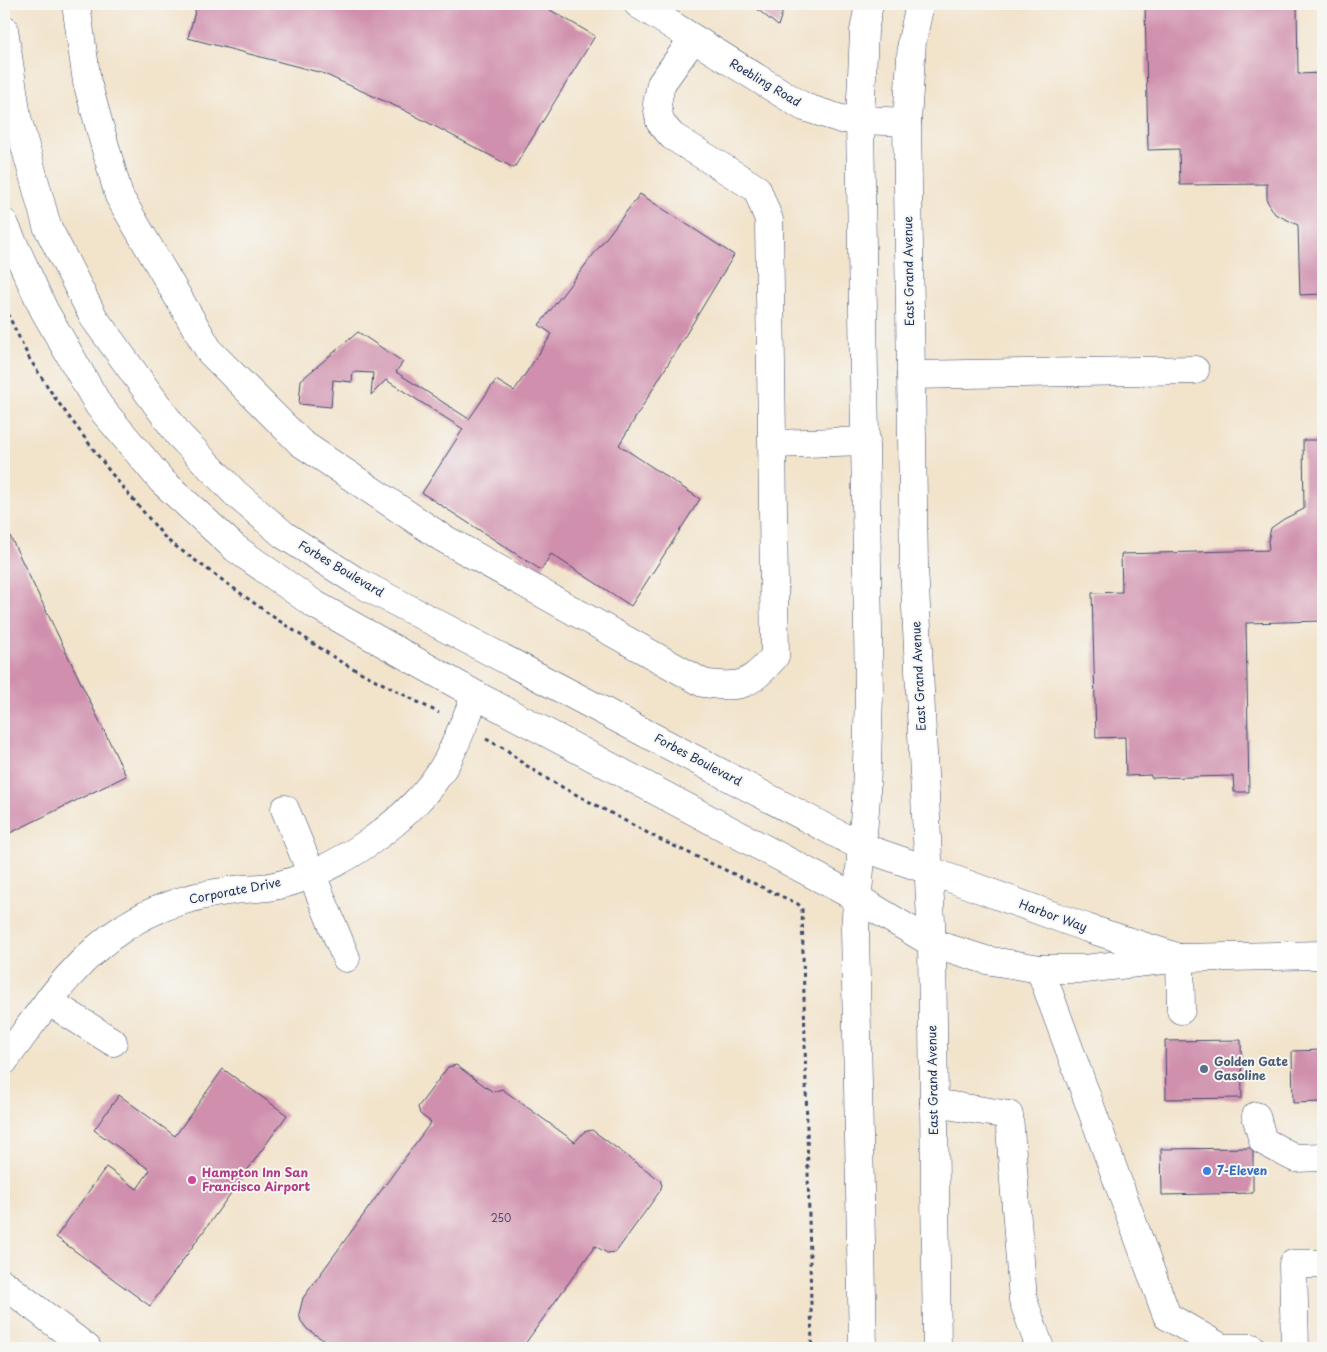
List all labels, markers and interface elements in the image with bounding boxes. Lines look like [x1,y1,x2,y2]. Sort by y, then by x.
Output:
street label: Roebling Road [726,54,805,111]
street label: East Grand Avenue [898,215,918,326]
street label: Forbes Boulevard [295,535,388,601]
street label: East Grand Avenue [906,620,930,731]
street label: Forbes Boulevard [651,728,746,790]
street label: Corporate Drive [187,872,282,908]
street label: Harbor Way [1017,894,1090,936]
street label: East Grand Avenue [922,1024,942,1135]
place label: Golden Gate Gasoline [1214,1052,1288,1084]
marker: Golden Gate Gasoline [1198,1063,1210,1075]
place label: 7-Eleven [1217,1161,1267,1179]
place label: Hampton Inn San Francisco Airport [202,1163,310,1195]
marker: 7-Eleven [1201,1165,1213,1177]
marker: Hampton Inn San Francisco Airport [186,1174,198,1186]
house number: 250 [491,1210,511,1225]

